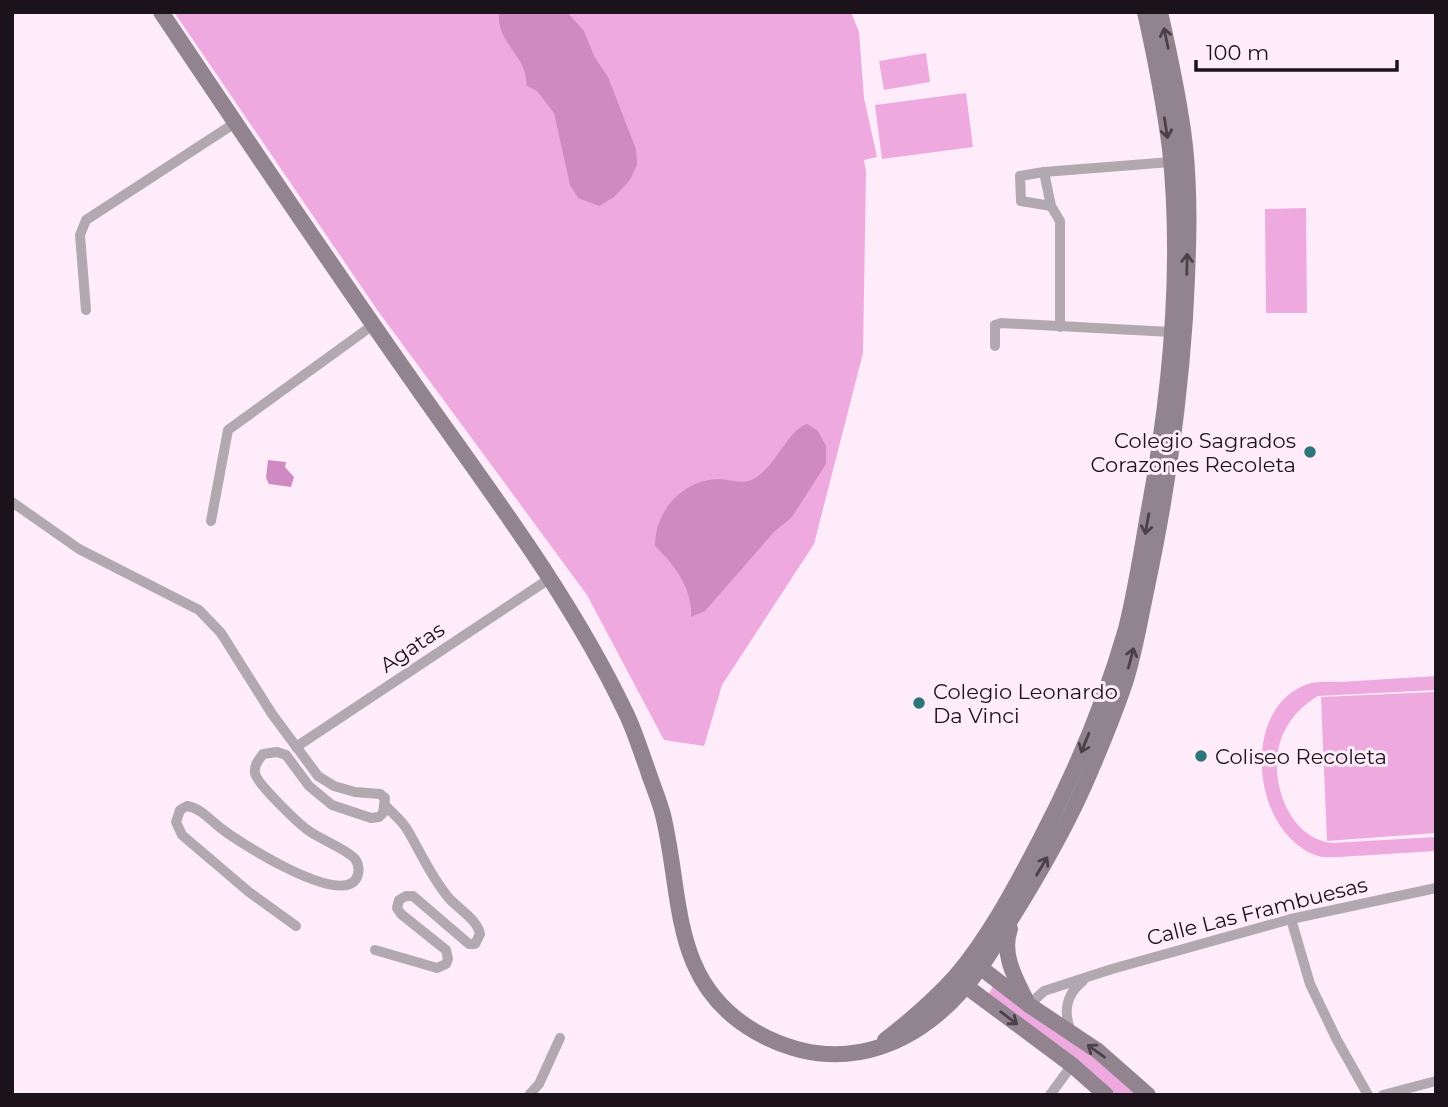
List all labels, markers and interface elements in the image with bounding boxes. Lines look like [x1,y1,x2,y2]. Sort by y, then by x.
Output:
one-way arrow [1158,27,1172,50]
scale bar [1196,28,1397,72]
text: 100 m [1206,40,1269,65]
one-way arrow [1160,116,1173,139]
one-way arrow [1181,252,1194,275]
place label: Colegio Sagrados Corazones Recoleta [1091,428,1296,477]
marker: Colegio Sagrados Corazones Recoleta [1302,444,1318,460]
one-way arrow [1139,512,1153,535]
street label: Agatas [375,616,449,678]
one-way arrow [1126,647,1139,669]
place label: Colegio Leonardo Da Vinci [933,679,1118,728]
marker: Colegio Leonardo Da Vinci [911,695,927,711]
one-way arrow [1078,731,1091,753]
place label: Coliseo Recoleta [1215,744,1387,769]
marker: Coliseo Recoleta [1193,748,1209,764]
one-way arrow [1036,857,1050,877]
street label: Calle Las Frambuesas [1144,871,1370,951]
one-way arrow [999,1011,1018,1025]
one-way arrow [1087,1043,1106,1058]

